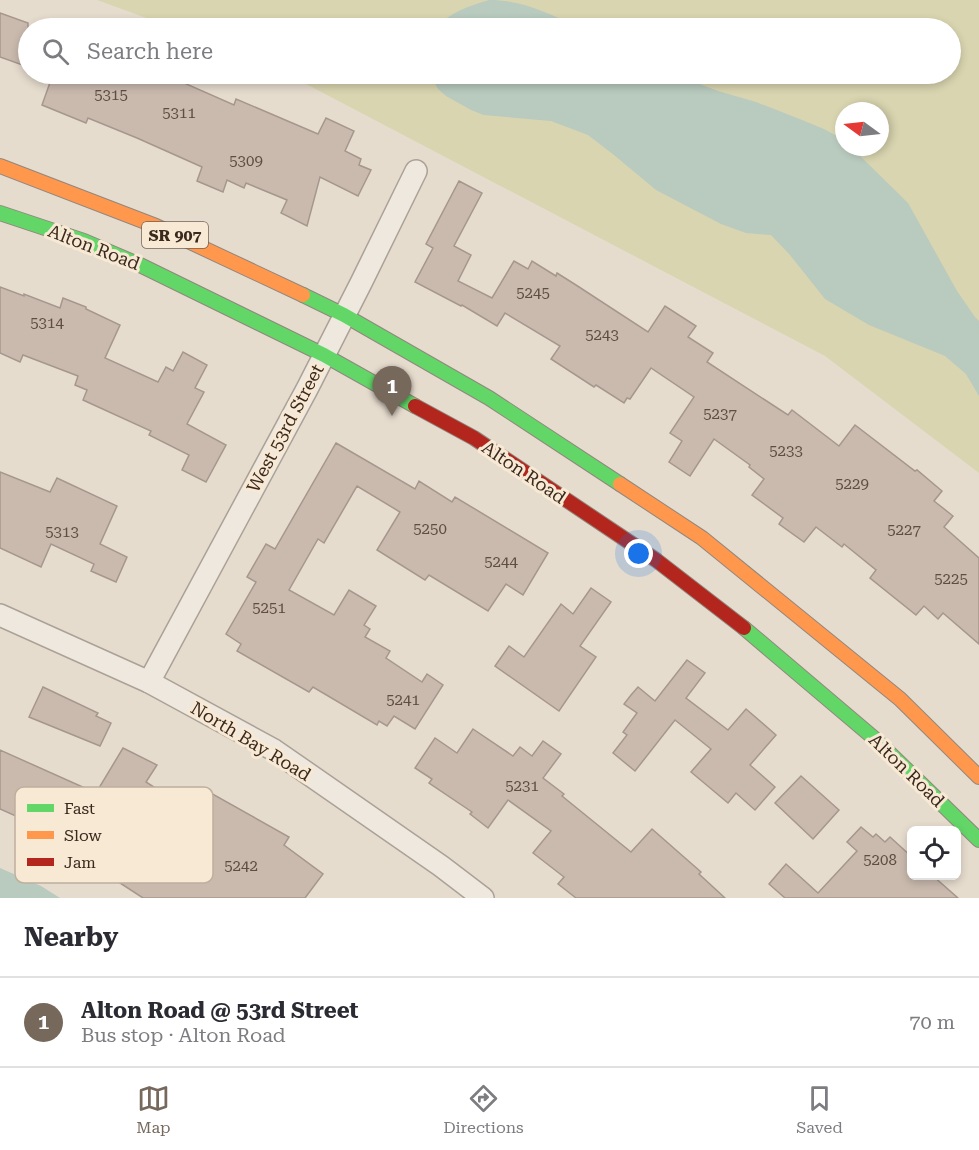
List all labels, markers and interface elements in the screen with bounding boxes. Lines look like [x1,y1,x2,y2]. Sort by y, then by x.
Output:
search box [18,18,961,84]
icon: search [39,35,72,68]
text: Search here [87,39,213,64]
house number: 5315 [94,86,128,104]
north arrow [835,102,889,156]
house number: 5311 [162,104,196,122]
house number: 5309 [229,152,263,170]
street label: Alton Road [45,220,143,274]
road number: SR 907 [142,222,208,248]
house number: 5245 [516,284,550,302]
house number: 5314 [30,314,64,332]
house number: 5243 [585,326,619,344]
street label: West 53rd Street [242,360,328,496]
pin: 1 [372,366,412,416]
house number: 5237 [703,405,737,423]
street label: Alton Road [478,436,570,508]
house number: 5233 [769,442,803,460]
house number: 5229 [835,475,869,493]
house number: 5250 [413,520,447,538]
house number: 5227 [887,521,921,539]
house number: 5313 [45,523,79,541]
your location [624,539,653,568]
house number: 5244 [484,553,518,571]
house number: 5225 [934,570,968,588]
house number: 5251 [252,599,286,617]
house number: 5241 [386,691,420,709]
street label: North Bay Road [187,697,315,785]
street label: Alton Road [865,729,949,811]
house number: 5231 [505,777,539,795]
legend [15,787,213,883]
text: Fast [64,799,95,818]
text: Slow [64,826,102,845]
map controls [907,826,961,880]
button: locate [907,826,961,880]
house number: 5208 [863,851,897,869]
text: Jam [64,853,96,872]
house number: 5242 [224,857,258,875]
text: Nearby [24,922,118,952]
text: Alton Road @ 53rd Street [81,998,359,1023]
text: 1 [38,1010,49,1034]
text: 70 m [909,1010,955,1034]
text: Bus stop · Alton Road [81,1023,286,1047]
tab: Map [136,1082,171,1137]
tab: Directions [443,1082,524,1137]
tab: Saved [796,1082,843,1137]

